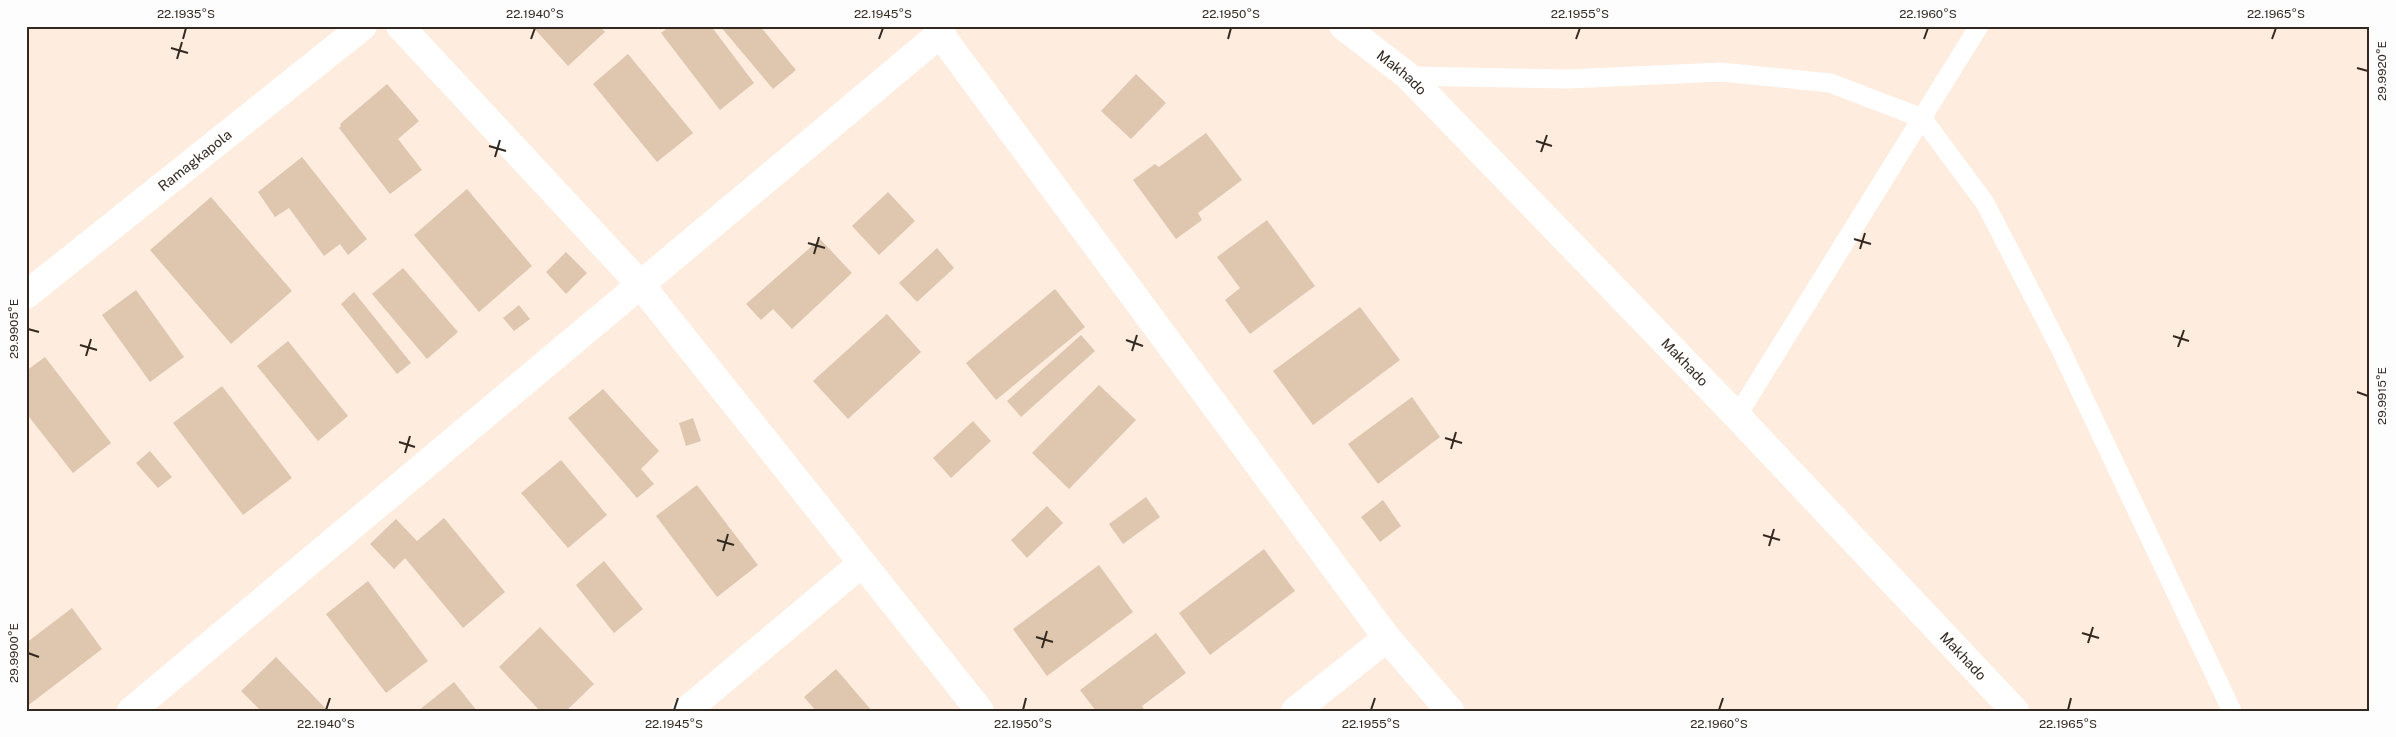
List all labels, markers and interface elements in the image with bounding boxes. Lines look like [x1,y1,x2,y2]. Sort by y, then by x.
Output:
text: 22.1935°S [157,7,215,21]
text: 22.1940°S [506,7,564,21]
text: 22.1945°S [854,7,912,21]
text: 22.1950°S [1202,7,1260,21]
text: 22.1955°S [1551,7,1609,21]
text: 22.1960°S [1899,7,1957,21]
text: 22.1965°S [2247,7,2305,21]
text: 29.9920°E [2375,41,2389,101]
street label: Makhado [1374,47,1430,98]
street label: Ramagkapola [155,126,235,194]
text: 29.9905°E [7,299,21,359]
street label: Makhado [1658,335,1711,389]
text: 29.9915°E [2375,367,2389,425]
text: 29.9900°E [7,623,21,683]
street label: Makhado [1937,629,1990,683]
text: 22.1940°S [297,717,355,731]
text: 22.1945°S [645,717,703,731]
text: 22.1950°S [994,717,1052,731]
text: 22.1955°S [1342,717,1400,731]
text: 22.1960°S [1690,717,1748,731]
text: 22.1965°S [2039,717,2097,731]

